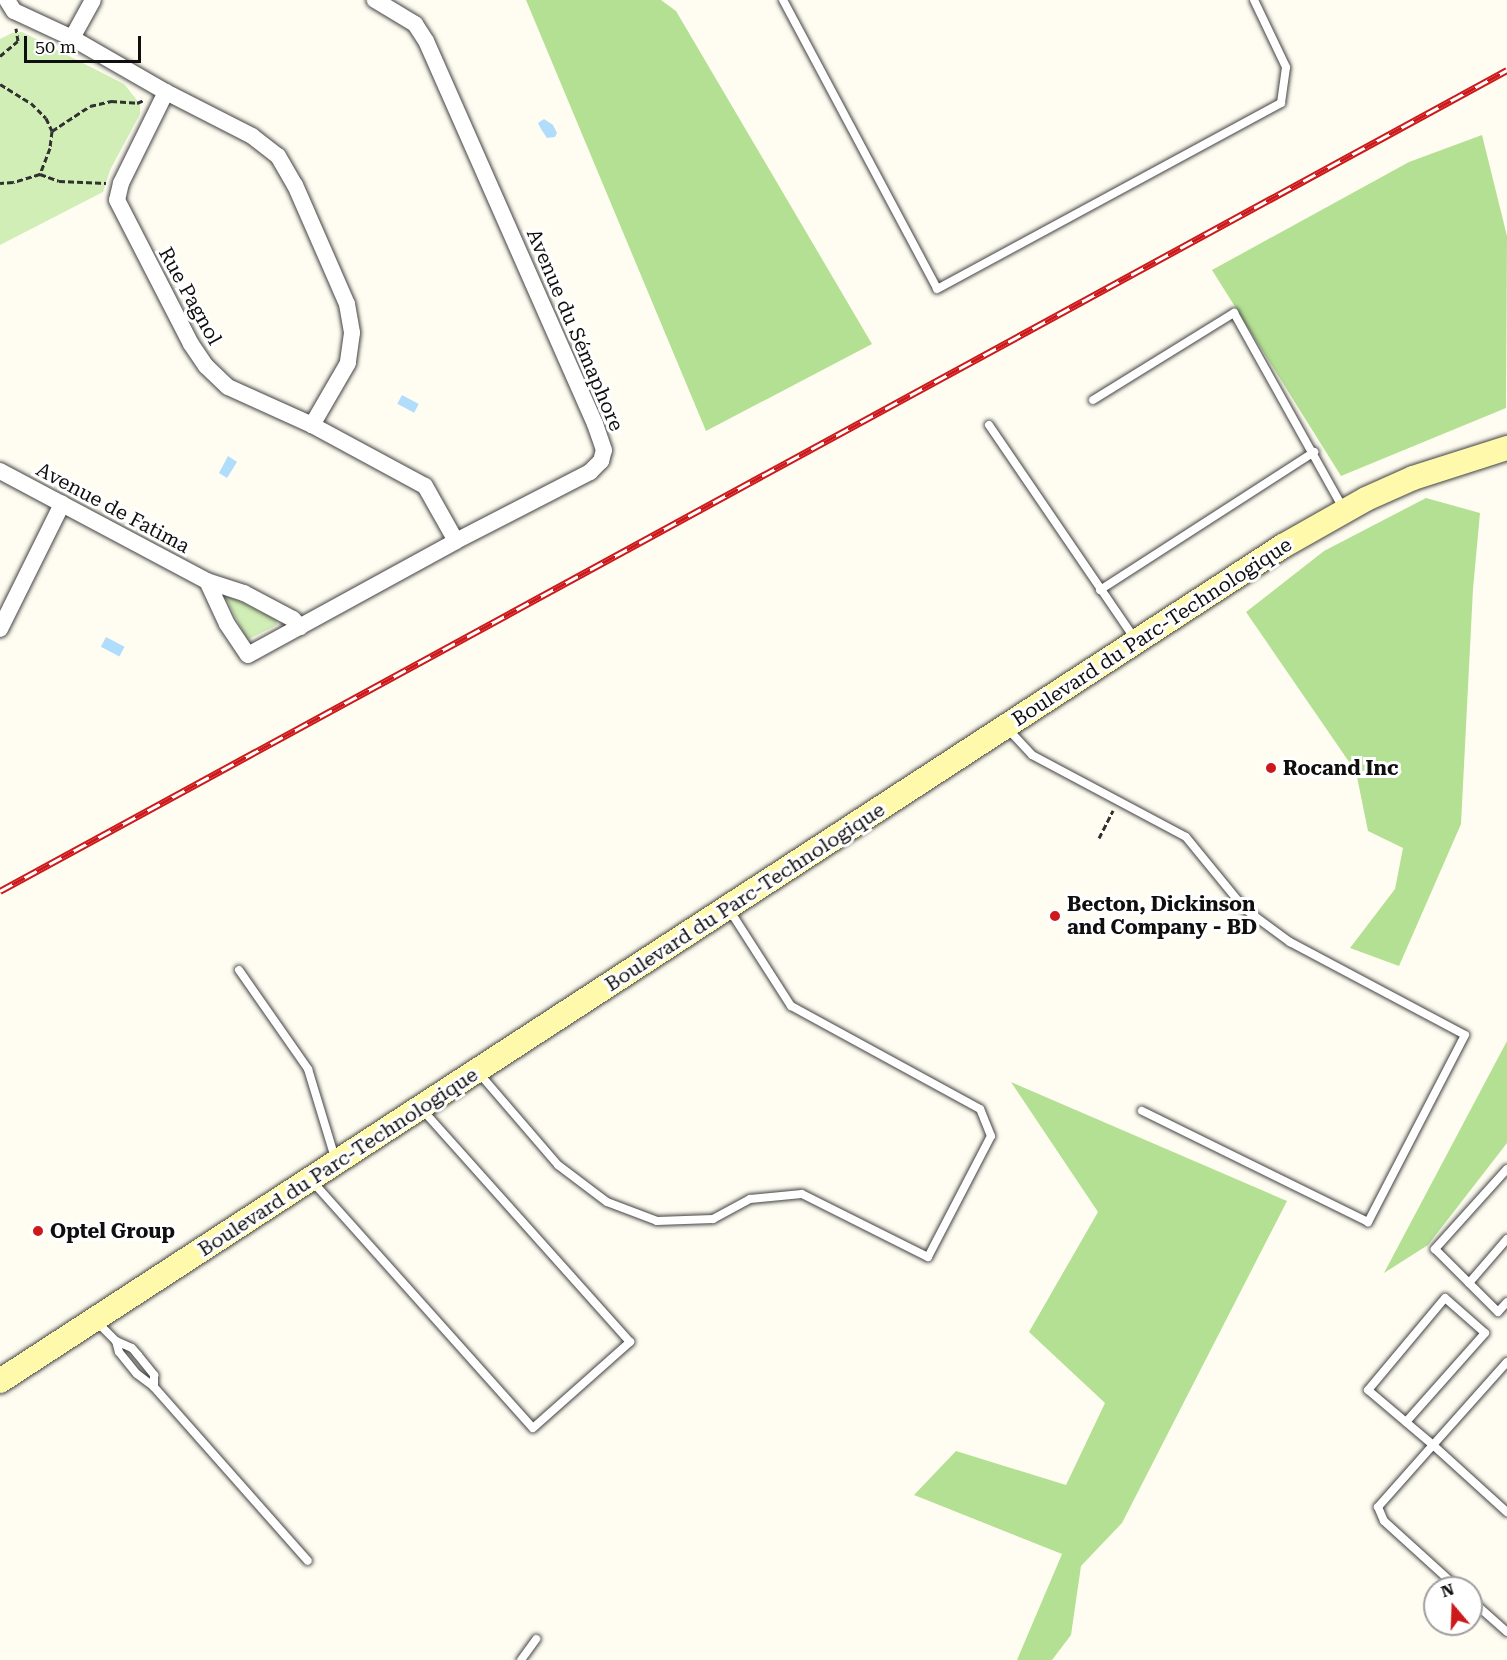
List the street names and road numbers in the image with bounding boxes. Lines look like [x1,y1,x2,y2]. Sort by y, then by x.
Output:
street label: Avenue du Sémaphore [522,225,628,435]
street label: Rue Pagnol [153,243,227,349]
street label: Avenue de Fatima [32,457,194,559]
street label: Boulevard du Parc-Technologique [1008,532,1296,732]
street label: Boulevard du Parc-Technologique [601,797,889,997]
street label: Boulevard du Parc-Technologique [194,1062,482,1262]

